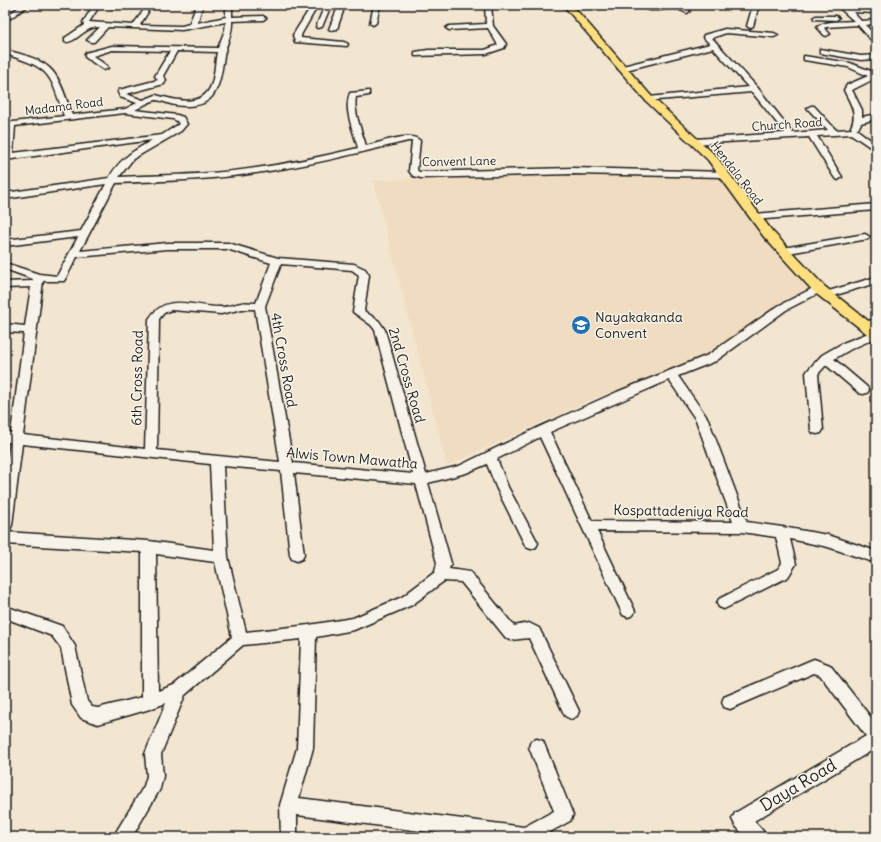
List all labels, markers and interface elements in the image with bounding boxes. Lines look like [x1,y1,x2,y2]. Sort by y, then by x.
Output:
street label: Madama Road [24,94,104,118]
street label: Church Road [751,114,823,134]
street label: Hendala Road [708,138,766,208]
street label: Convent Lane [422,153,496,169]
place label: Nayakakanda Convent [595,308,683,342]
street label: 4th Cross Road [267,311,301,409]
school or university icon: Nayakakanda Convent [570,314,592,336]
street label: 2nd Cross Road [385,325,429,425]
street label: 6th Cross Road [127,330,147,426]
street label: Alwis Town Mawatha [286,443,418,473]
street label: Kospattadeniya Road [613,501,749,521]
street label: Daya Road [756,754,840,816]

